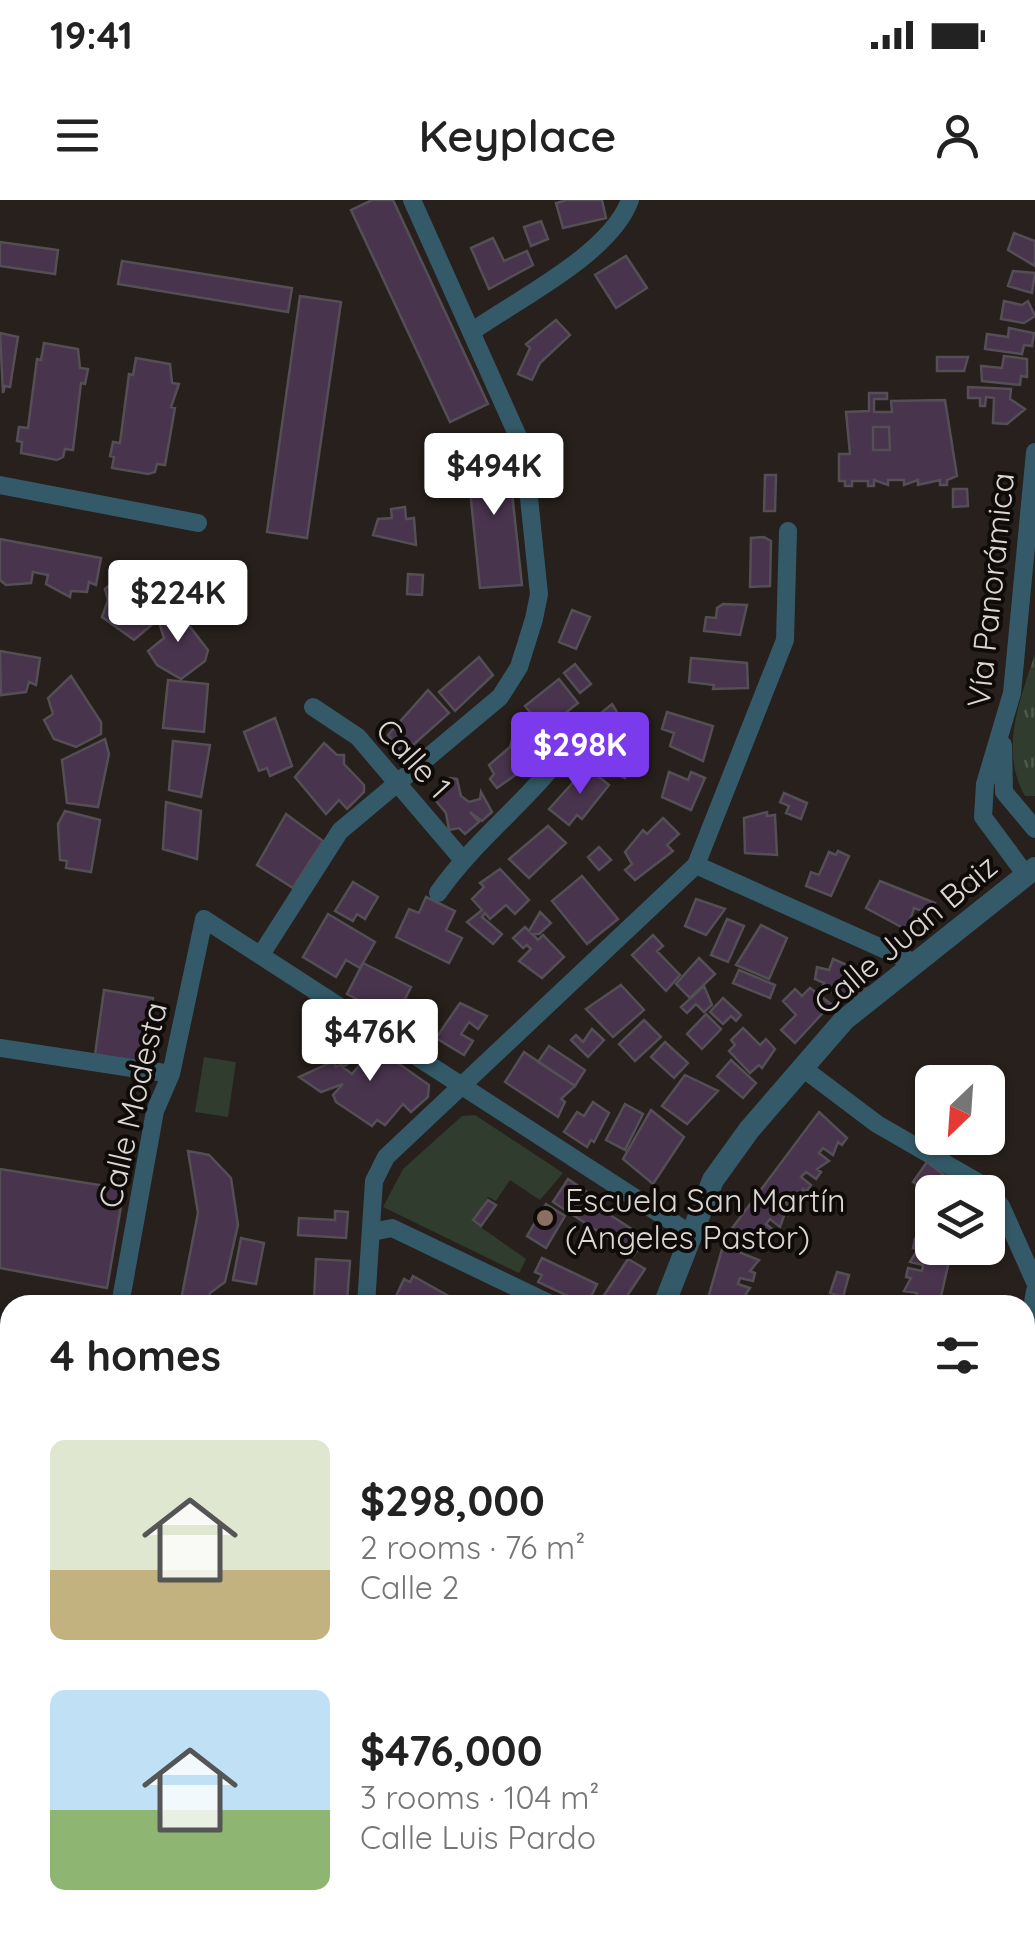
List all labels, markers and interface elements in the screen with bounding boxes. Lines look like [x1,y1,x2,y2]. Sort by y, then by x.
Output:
text: 19:41 [50,11,133,59]
text: Keyplace [419,107,616,163]
icon: menu [50,108,105,163]
icon: person [930,108,985,163]
pin: $494K [424,433,564,518]
text: $494K [446,445,542,485]
street label: Vía Panorámica [958,471,1022,709]
pin: $224K [108,560,248,645]
text: $224K [130,572,226,612]
street label: Calle 1 [368,710,460,806]
pin: $298K [510,712,650,797]
text: $298K [533,724,627,764]
street label: Calle Juan Baiz [805,846,1005,1022]
street label: Calle Modesta [89,998,175,1212]
pin: $476K [300,999,440,1084]
text: $476K [324,1011,416,1051]
north arrow [915,1065,1005,1155]
map controls [915,1065,1005,1265]
button: layers [915,1175,1005,1265]
place label: Escuela San Martín (Angeles Pastor) [565,1180,846,1257]
marker: Escuela San Martín (Angeles Pastor) [534,1207,556,1229]
icon: filters [930,1328,985,1383]
text: 4 homes [50,1329,221,1382]
text: $298,000 [360,1474,545,1527]
icon: home [130,1480,250,1600]
text: 2 rooms · 76 m² [360,1527,585,1567]
text: Calle 2 [360,1567,459,1607]
text: $476,000 [360,1724,542,1777]
icon: home [130,1730,250,1850]
text: 3 rooms · 104 m² [360,1777,600,1817]
text: Calle Luis Pardo [360,1817,596,1857]

